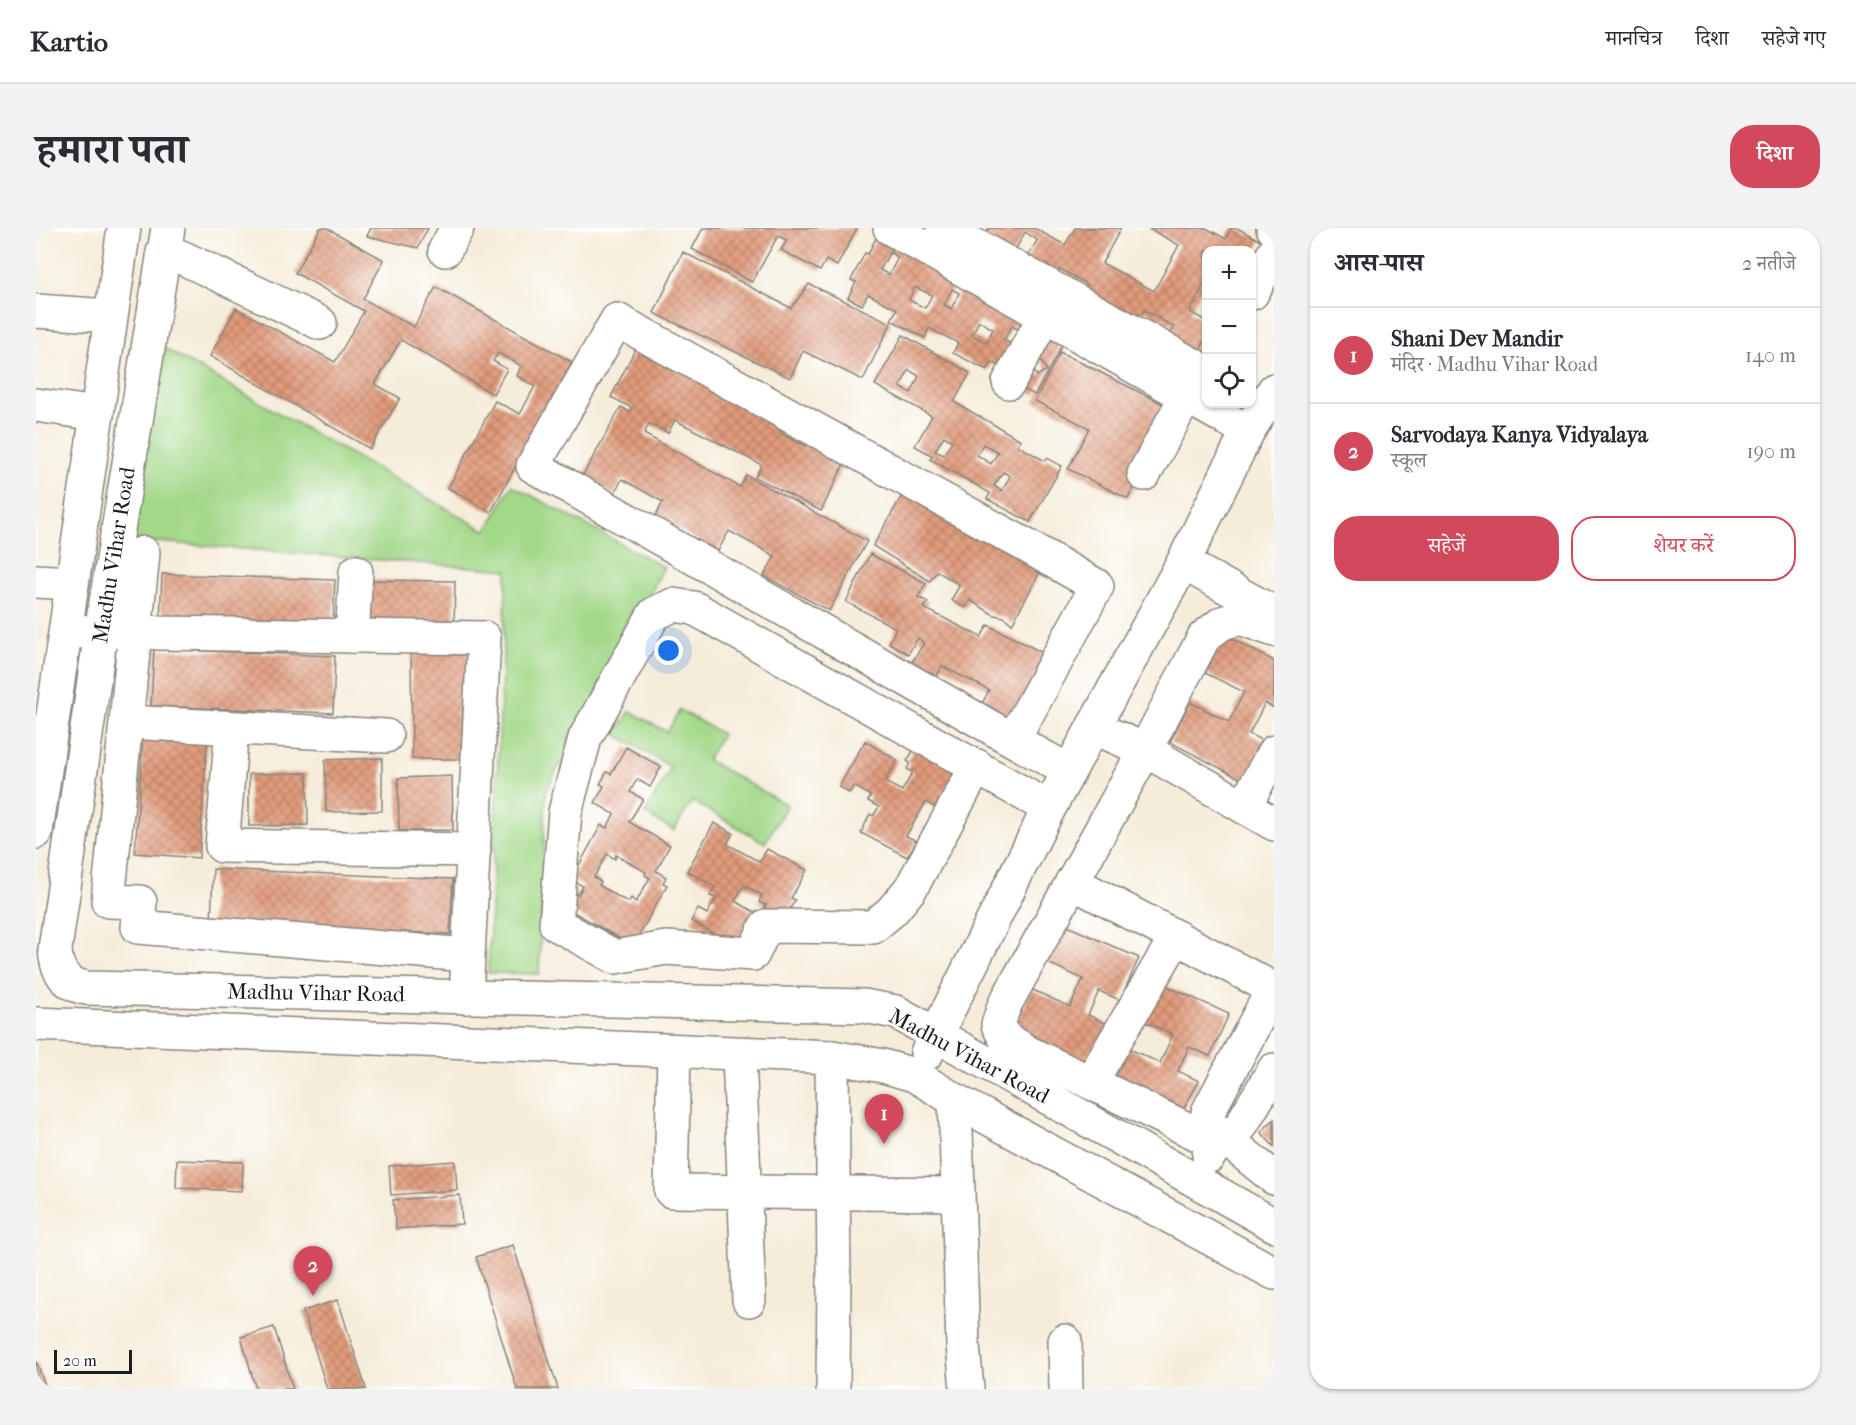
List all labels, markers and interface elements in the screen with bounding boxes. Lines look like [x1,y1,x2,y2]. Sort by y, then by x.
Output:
text: Kartio [30,25,108,58]
text: मानचित्र [1605,26,1662,50]
text: दिशा [1695,26,1729,50]
text: सहेजे गए [1762,26,1826,50]
text: हमारा पता [36,125,188,174]
button: दिशा [1730,125,1820,188]
map controls [1202,246,1256,408]
button: + [1202,246,1256,300]
text: आस-पास [1334,247,1423,278]
text: 2 नतीजे [1742,252,1796,275]
button: − [1202,300,1256,354]
text: Shani Dev Mandir [1391,326,1563,352]
text: 1 [1350,344,1357,367]
text: 140 m [1745,344,1796,367]
text: मंदिर · Madhu Vihar Road [1391,353,1598,376]
button: locate [1202,354,1256,408]
text: Sarvodaya Kanya Vidyalaya [1391,422,1648,448]
text: 2 [1348,440,1359,463]
text: 190 m [1746,440,1796,463]
text: स्कूल [1391,449,1427,472]
street label: Madhu Vihar Road [87,464,141,645]
button: सहेजें [1334,516,1559,581]
button: शेयर करें [1571,516,1796,581]
your location [654,636,683,665]
street label: Madhu Vihar Road [227,978,406,1008]
street label: Madhu Vihar Road [884,1003,1055,1110]
pin: 1 [864,1094,904,1144]
pin: 2 [294,1246,332,1296]
scale bar [54,1347,132,1374]
text: 20 m [63,1351,97,1370]

